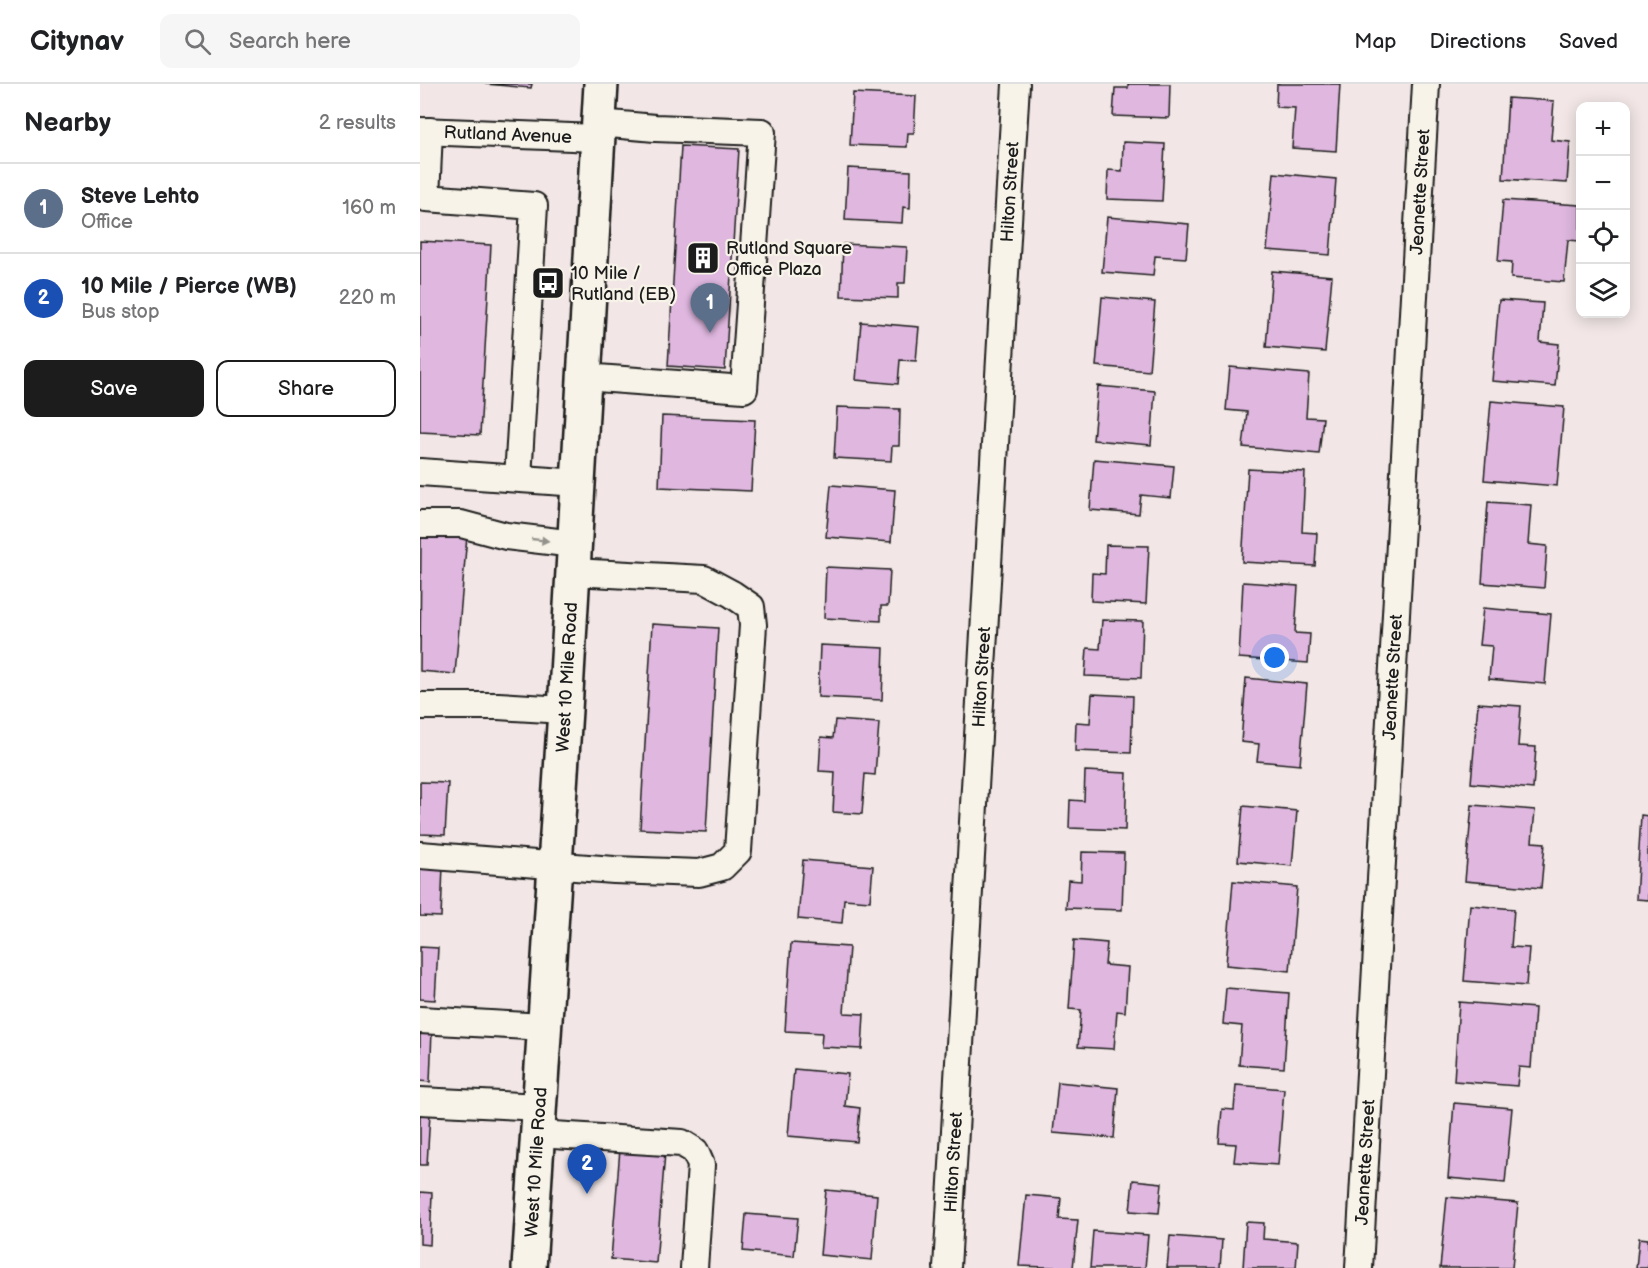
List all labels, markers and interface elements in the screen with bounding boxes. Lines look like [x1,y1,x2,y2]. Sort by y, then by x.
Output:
search box [160,14,580,68]
text: Citynav [30,25,124,58]
icon: search [181,25,214,58]
text: Search here [229,28,351,55]
text: Map [1354,29,1397,54]
text: Directions [1430,29,1526,54]
text: Saved [1559,29,1618,54]
map controls [1576,102,1630,318]
button: + [1576,102,1630,156]
text: Nearby [24,108,111,139]
text: 2 results [319,111,396,135]
street label: Rutland Avenue [443,121,573,148]
street label: Jeanette Street [1406,128,1434,255]
street label: Hilton Street [996,140,1023,243]
button: − [1576,156,1630,210]
text: Steve Lehto [81,183,199,210]
text: 1 [39,196,48,220]
text: 160 m [342,196,396,220]
text: Office [81,210,133,234]
button: locate [1576,210,1630,264]
place label: Rutland Square Office Plaza [726,238,852,280]
building icon: Rutland Square Office Plaza [685,240,721,276]
place label: 10 Mile / Rutland (EB) [571,263,676,305]
button: layers [1576,264,1630,318]
bus stop icon: 10 Mile / Rutland (EB) [530,265,566,301]
text: 10 Mile / Pierce (WB) [81,273,297,300]
pin: 1 [690,284,730,333]
text: 2 [38,286,49,310]
text: 220 m [339,286,396,310]
text: Bus stop [81,300,160,324]
button: Save [24,360,204,417]
button: Share [216,360,396,417]
one-way arrow [531,535,550,545]
street label: West 10 Mile Road [552,601,582,753]
street label: Jeanette Street [1378,613,1407,740]
street label: Hilton Street [968,626,995,728]
your location [1260,643,1289,672]
street label: West 10 Mile Road [520,1086,551,1238]
street label: Jeanette Street [1351,1098,1379,1226]
street label: Hilton Street [940,1111,967,1213]
pin: 2 [568,1144,606,1194]

